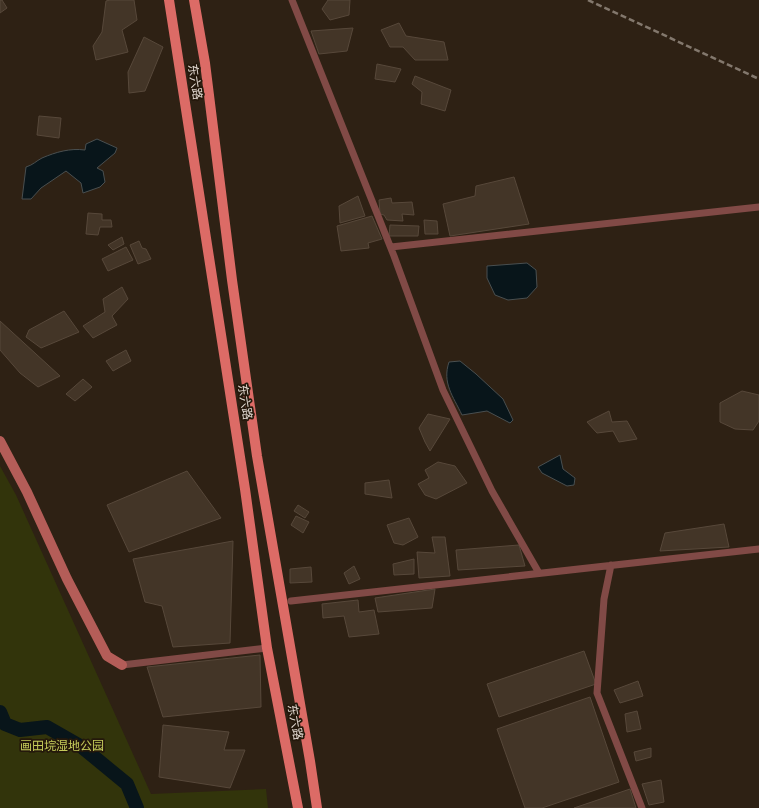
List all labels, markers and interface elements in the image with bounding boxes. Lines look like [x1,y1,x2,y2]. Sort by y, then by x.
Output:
street label: 东六路 [185,63,205,101]
street label: 东六路 [235,383,255,421]
street label: 东六路 [285,703,305,741]
park label: 画田垸湿地公园 [20,739,104,753]

